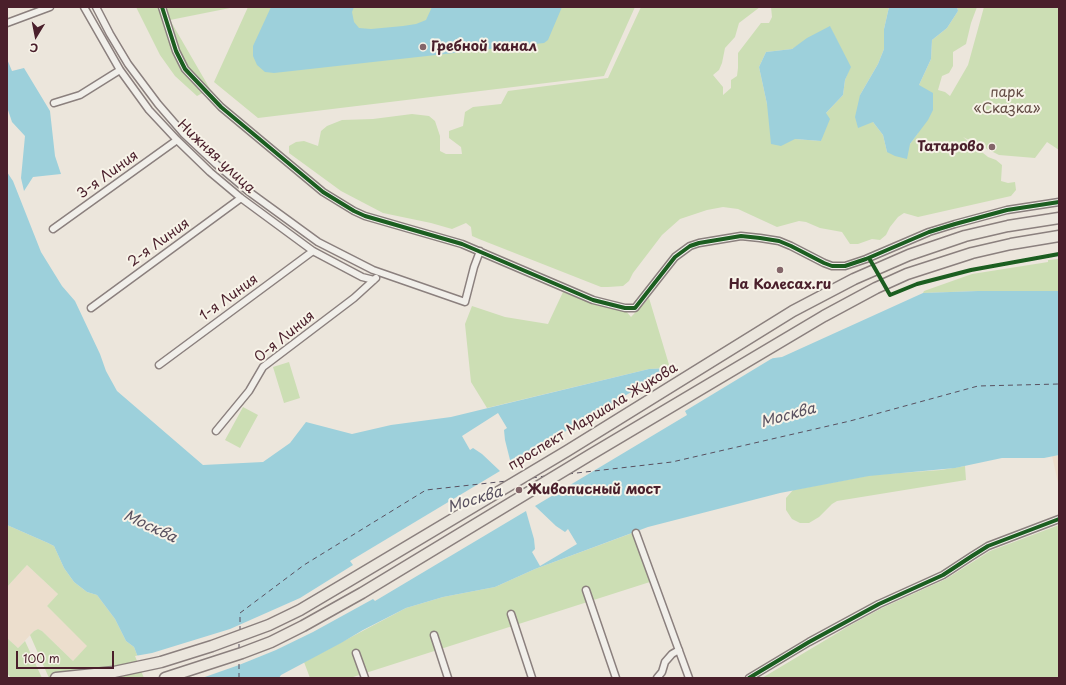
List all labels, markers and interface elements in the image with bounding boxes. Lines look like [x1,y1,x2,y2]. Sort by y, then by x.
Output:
north arrow [16,16,56,56]
text: С [28,39,39,57]
place label: Гребной канал [431,39,537,55]
marker: Гребной канал [418,42,428,52]
park label: парк «Сказка» [973,85,1041,118]
street label: Нижняя улица [174,117,258,197]
place label: Татарово [917,139,984,155]
marker: Татарово [987,142,997,152]
street label: 3-я Линия [74,147,142,203]
street label: 2-я Линия [125,215,193,271]
marker: На Колесах.ru [775,265,785,275]
street label: 1-я Линия [196,271,262,325]
place label: На Колесах.ru [729,277,831,293]
street label: 0-я Линия [252,308,318,366]
street label: проспект Маршала Жукова [505,360,681,474]
water label: Москва [759,400,817,432]
place label: Живописный мост [527,482,661,498]
water label: Москва [445,483,505,517]
marker: Живописный мост [514,485,524,495]
water label: Москва [121,507,179,547]
scale bar [18,643,116,669]
text: 100 m [23,649,60,667]

